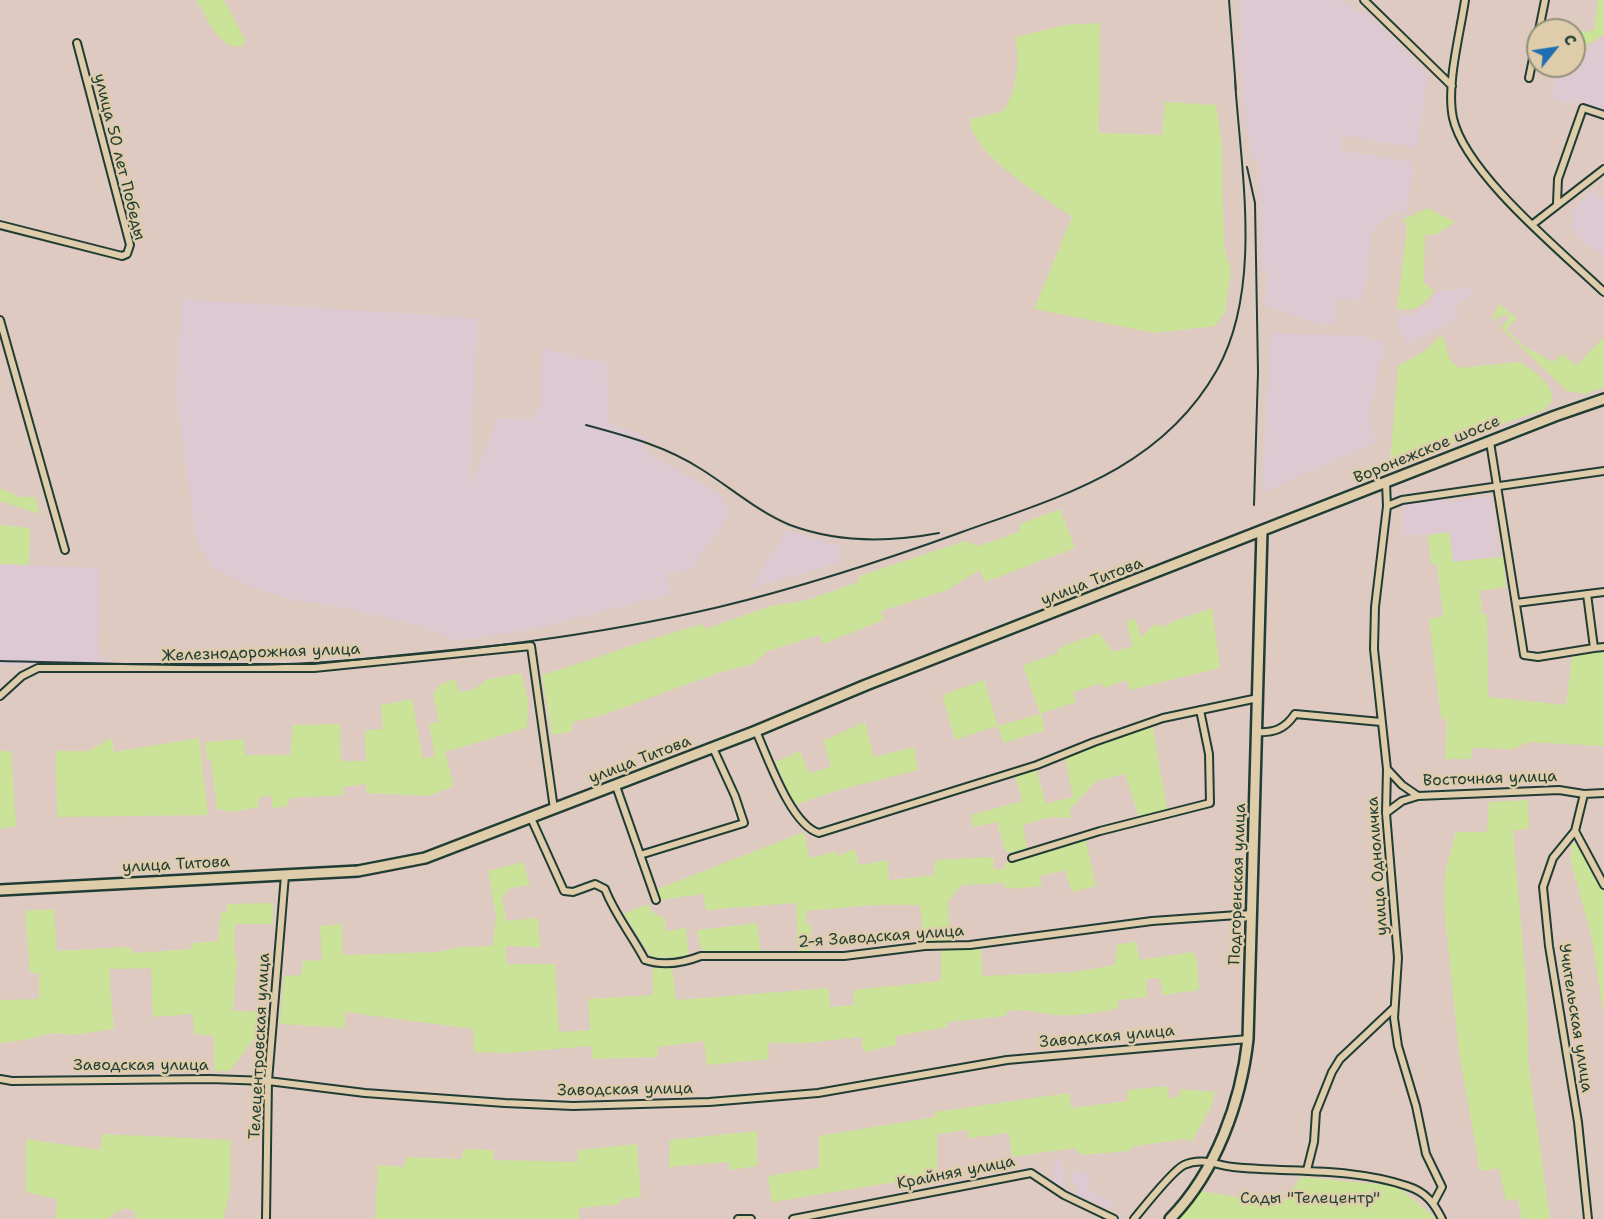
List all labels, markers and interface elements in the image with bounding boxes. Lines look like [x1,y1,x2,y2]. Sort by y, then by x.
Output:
north arrow [1526,18,1586,78]
text: С [1559,30,1582,49]
street label: улица 50 лет Победы [89,72,149,242]
street label: Воронежское шоссе [1351,412,1503,488]
street label: улица Титова [1038,554,1146,610]
street label: Железнодорожная улица [161,640,361,666]
street label: улица Титова [586,732,694,788]
street label: Восточная улица [1423,767,1557,791]
street label: улица Одноличка [1364,796,1392,936]
street label: Подгоренская улица [1226,803,1250,965]
street label: улица Титова [122,853,230,877]
street label: 2-я Заводская улица [797,922,965,952]
street label: Учительская улица [1554,942,1596,1094]
street label: Телецентровская улица [246,952,274,1140]
street label: Заводская улица [1039,1022,1175,1052]
street label: Заводская улица [73,1056,209,1076]
street label: Заводская улица [557,1079,693,1101]
street label: Крайняя улица [895,1152,1017,1194]
park label: Сады "Телецентр" [1240,1189,1380,1209]

